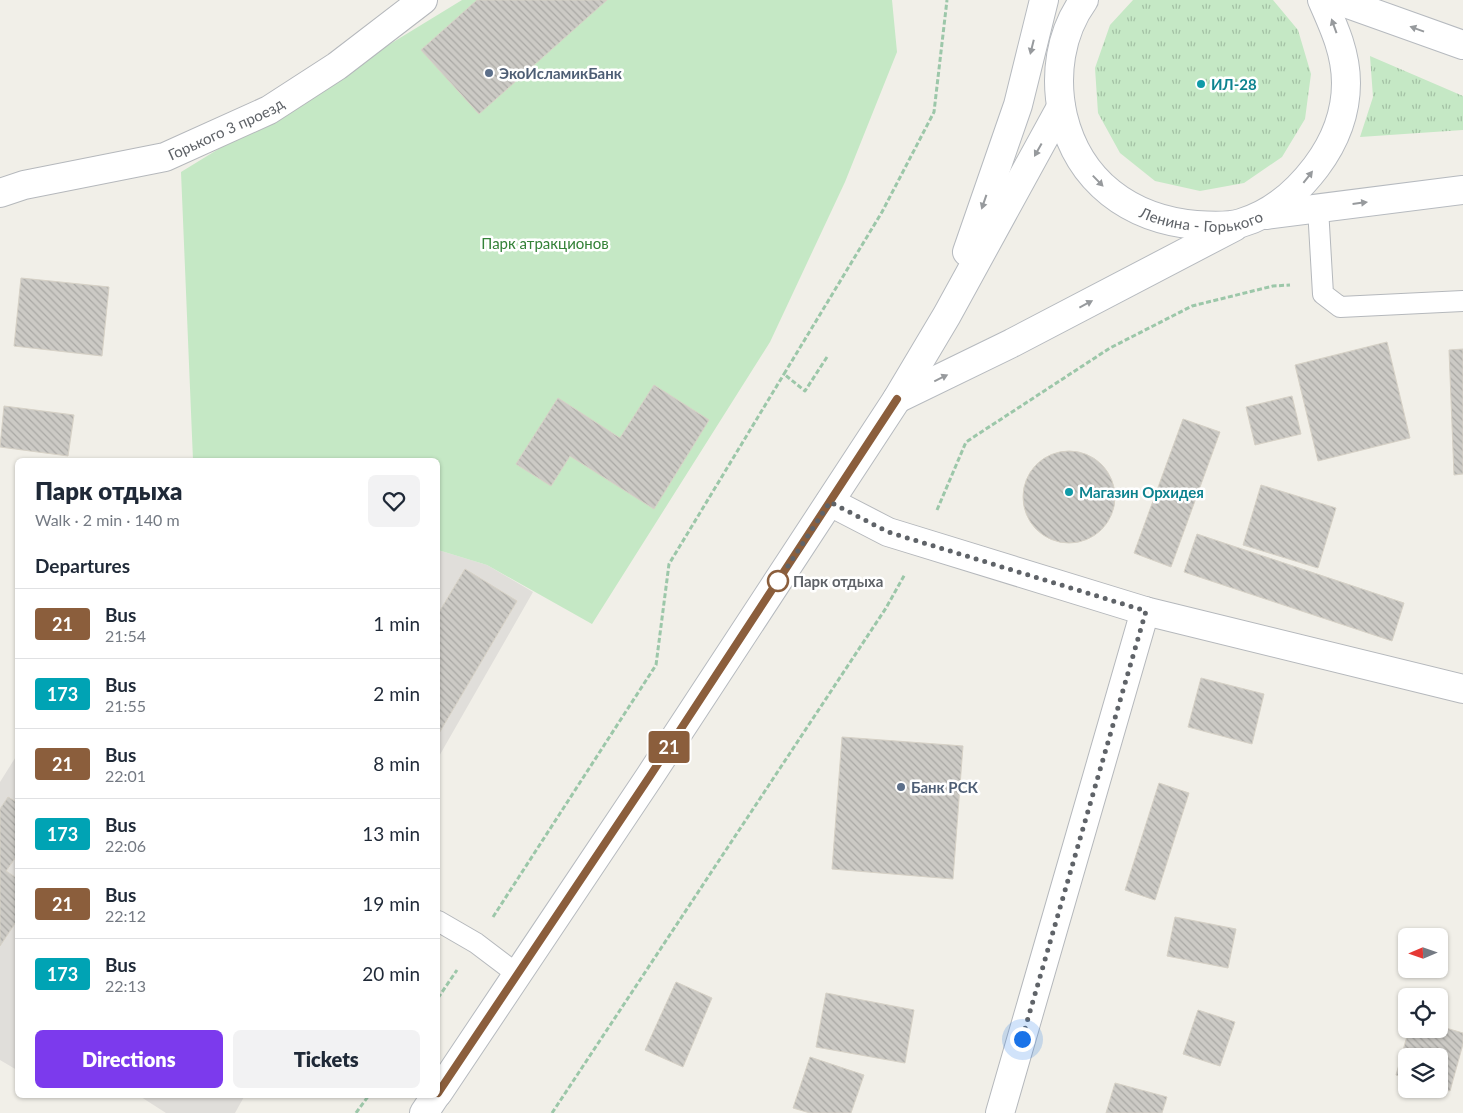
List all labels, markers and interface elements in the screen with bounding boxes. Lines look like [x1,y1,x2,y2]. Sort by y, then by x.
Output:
one-way arrow [1330,19,1337,34]
one-way arrow [1409,25,1424,33]
one-way arrow [1028,40,1036,55]
place label: ЭкоИсламикБанк [499,64,623,82]
marker: ЭкоИсламикБанк [483,67,495,79]
place label: ИЛ-28 [1211,75,1257,93]
marker: ИЛ-28 [1195,78,1207,90]
street label: Горького 3 проезд [165,94,287,163]
one-way arrow [1034,142,1042,157]
one-way arrow [1302,171,1313,184]
one-way arrow [1092,174,1104,186]
one-way arrow [980,195,988,210]
one-way arrow [1352,199,1368,207]
street label: Ленина - Горького [1136,202,1265,235]
park label: Парк атракционов [481,234,609,252]
one-way arrow [1078,300,1093,308]
one-way arrow [934,374,948,382]
button: heart [368,475,420,527]
text: Парк отдыха [35,476,182,505]
place label: Магазин Орхидея [1079,483,1204,501]
marker: Магазин Орхидея [1063,486,1075,498]
text: Walk · 2 min · 140 m [35,510,180,529]
text: Departures [35,554,130,577]
marker: Парк отдыха [767,570,789,592]
place label: Парк отдыха [793,572,883,590]
text: Bus [105,603,136,626]
text: 1 min [373,612,420,635]
text: 21 [52,613,73,635]
text: 21:54 [105,626,146,645]
text: Bus [105,673,136,696]
text: 2 min [373,682,420,705]
text: 173 [47,683,78,705]
text: 21:55 [105,696,146,715]
line badge: 21 [646,731,692,763]
text: 21 [659,736,679,758]
text: Bus [105,743,136,766]
text: 8 min [373,752,420,775]
text: 21 [52,753,73,775]
text: 22:01 [105,766,146,785]
place label: Банк РСК [911,778,979,796]
marker: Банк РСК [895,781,907,793]
text: Bus [105,813,136,836]
text: 13 min [362,822,420,845]
text: 173 [47,823,78,845]
text: 22:06 [105,836,146,855]
text: Bus [105,883,136,906]
text: 19 min [362,892,420,915]
text: 21 [52,893,73,915]
text: 22:12 [105,906,146,925]
north arrow [1398,928,1448,978]
map controls [1398,928,1448,1098]
text: Bus [105,953,136,976]
text: 20 min [362,962,420,985]
text: 173 [47,963,78,985]
text: 22:13 [105,976,146,995]
button: locate [1398,988,1448,1038]
your location [1010,1027,1035,1052]
button: Directions [35,1030,223,1088]
button: Tickets [233,1030,420,1088]
button: layers [1398,1048,1448,1098]

